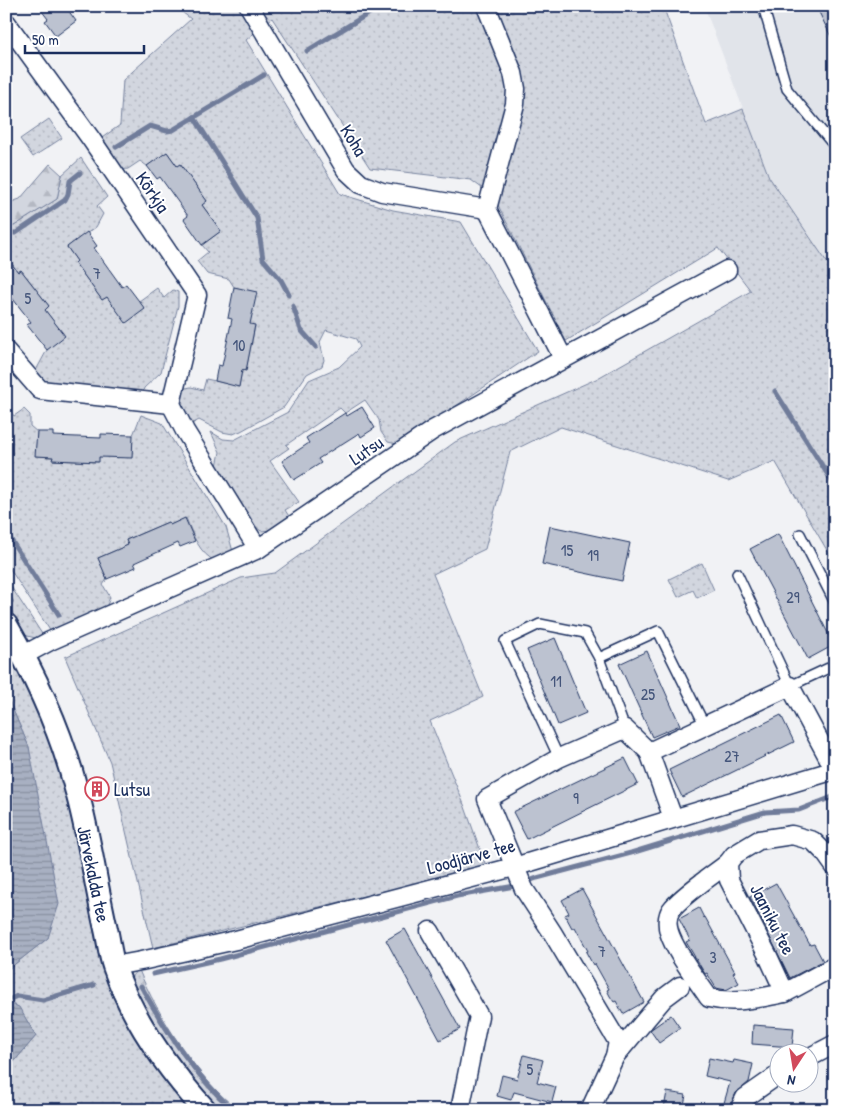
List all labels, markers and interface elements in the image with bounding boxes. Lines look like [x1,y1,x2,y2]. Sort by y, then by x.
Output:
scale bar [25,22,144,54]
text: 50 m [32,29,59,50]
street label: Koha [334,119,374,161]
street label: Kõrkja [130,166,177,218]
house number: 7 [93,262,101,284]
house number: 5 [25,287,32,309]
house number: 10 [233,334,245,356]
street label: Lutsu [344,429,389,471]
house number: 15 [561,539,574,561]
house number: 19 [587,544,599,566]
house number: 29 [786,586,800,608]
house number: 11 [550,670,562,692]
house number: 25 [641,683,655,705]
house number: 27 [724,745,740,767]
building icon: Lutsu [84,776,110,802]
place label: Lutsu [114,776,151,802]
house number: 9 [573,787,579,809]
street label: Järvekalda tee [71,823,117,925]
street label: Loodjärve tee [424,832,518,880]
street label: Jaaniku tee [744,879,802,959]
house number: 7 [598,940,606,962]
house number: 3 [709,946,717,968]
north arrow [768,1044,818,1094]
house number: 5 [527,1058,534,1080]
text: N [785,1071,797,1091]

